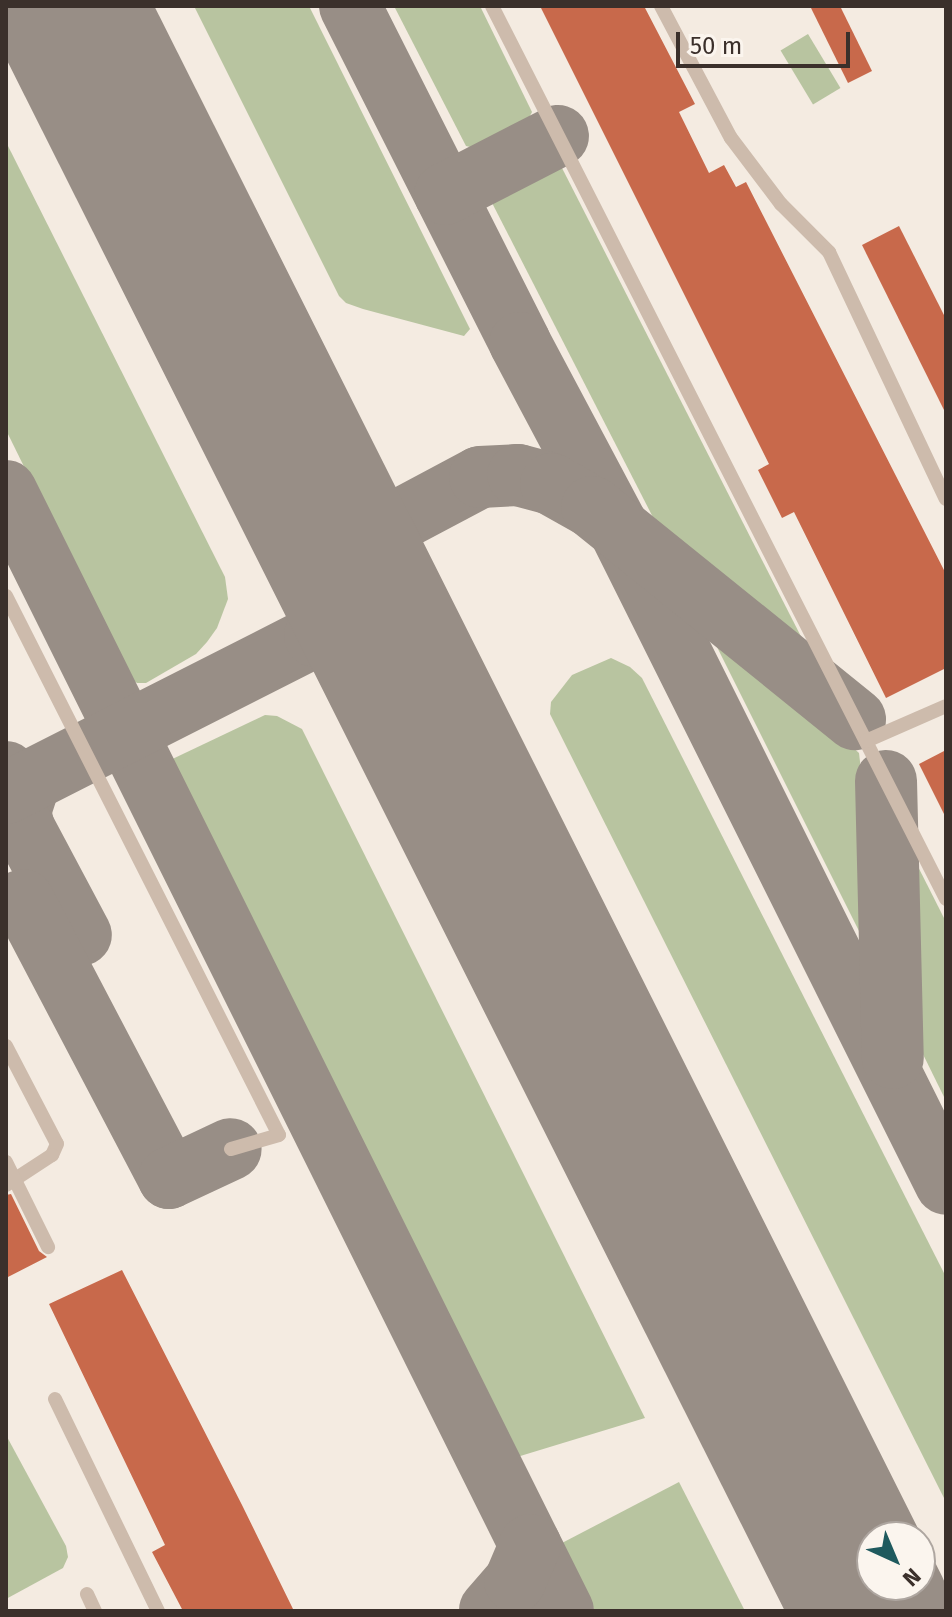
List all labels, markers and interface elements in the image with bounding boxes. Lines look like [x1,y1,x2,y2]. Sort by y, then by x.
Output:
scale bar [680,16,854,66]
text: 50 m [690,32,742,60]
north arrow [856,1521,936,1601]
text: N [897,1562,926,1592]

